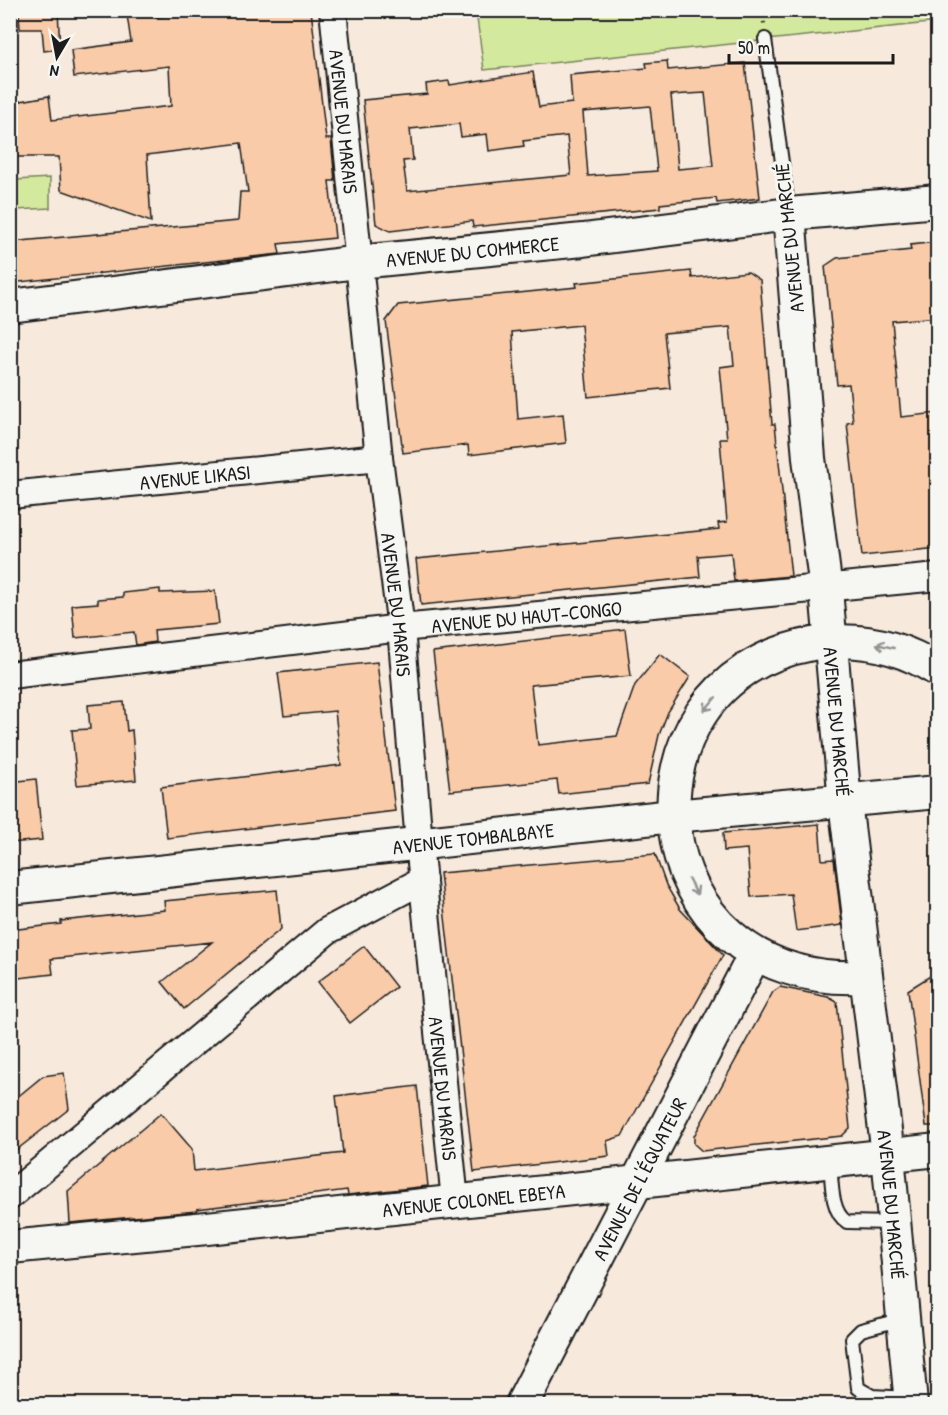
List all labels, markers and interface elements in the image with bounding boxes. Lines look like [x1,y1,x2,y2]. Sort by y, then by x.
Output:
north arrow [27,27,87,87]
scale bar [729,27,892,65]
text: 50 m [738,35,770,60]
street label: AVENUE DU MARAIS [324,48,365,195]
text: N [48,60,60,83]
street label: AVENUE DU MARCHÉ [768,162,810,314]
street label: AVENUE DU COMMERCE [385,229,561,273]
street label: AVENUE LIKASI [138,457,252,495]
street label: AVENUE DU MARAIS [375,531,418,677]
street label: AVENUE DU HAUT-CONGO [430,594,623,639]
one-way arrow [875,640,894,652]
street label: AVENUE DU MARCHÉ [818,646,858,798]
one-way arrow [703,696,717,711]
street label: AVENUE TOMBALBAYE [391,815,556,860]
one-way arrow [687,878,699,895]
street label: AVENUE DU MARAIS [423,1015,464,1161]
street label: AVENUE DE L'ÉQUATEUR [585,1092,692,1264]
street label: AVENUE DU MARCHÉ [872,1128,913,1281]
street label: AVENUE COLONEL EBEYA [381,1176,567,1223]

